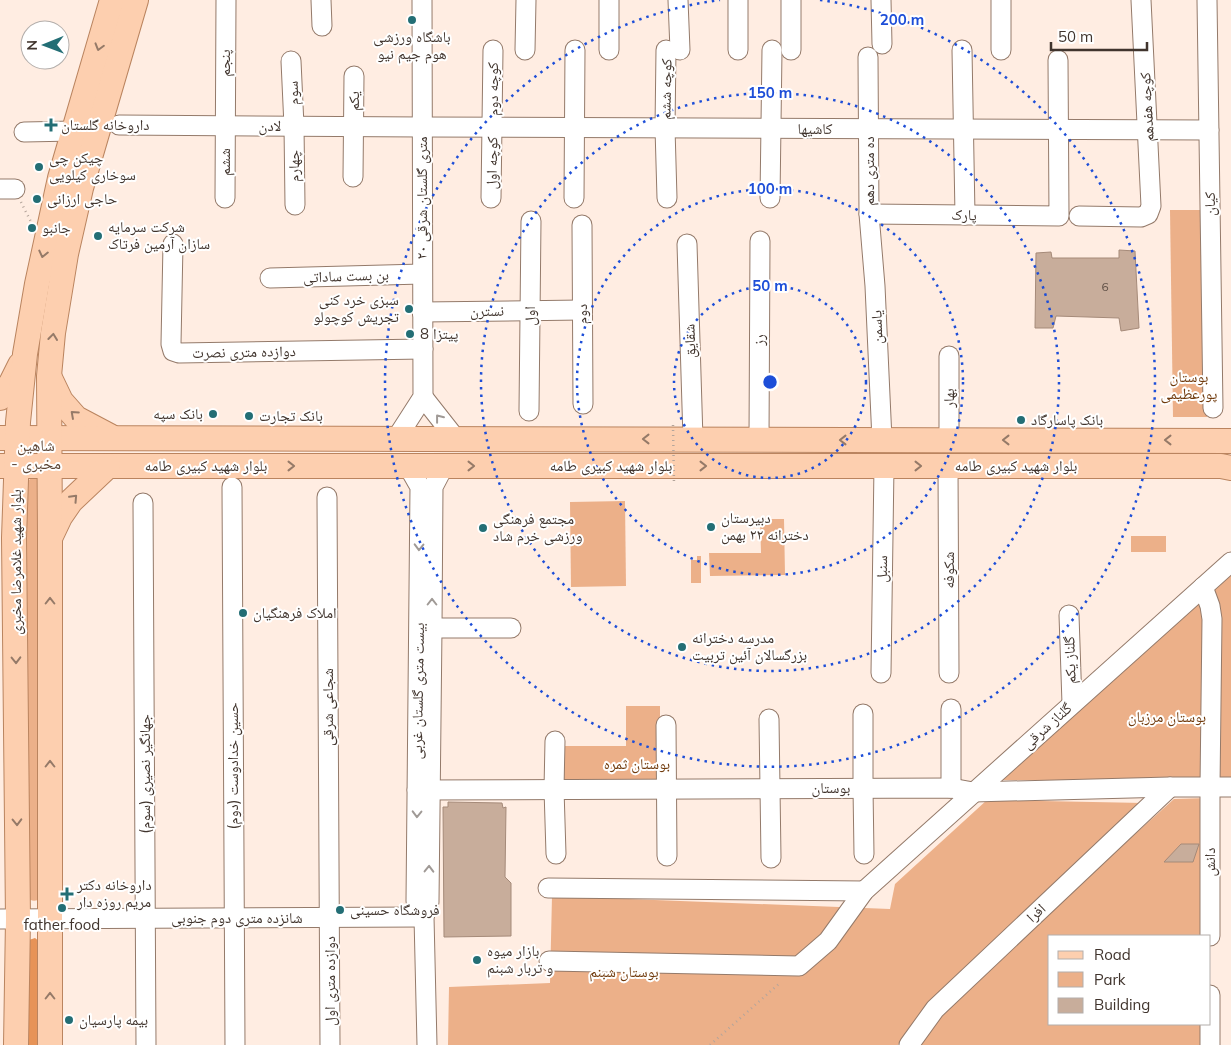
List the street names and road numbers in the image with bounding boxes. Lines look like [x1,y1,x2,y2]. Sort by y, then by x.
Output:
street label: پنجم [215,49,235,77]
street label: کوچه ششم [655,58,677,120]
street label: کوچه دوم [483,62,503,116]
street label: کوچه هفدهم [1135,72,1159,142]
street label: سوم [283,80,303,105]
street label: یکم [344,91,364,111]
street label: لادن [259,116,281,136]
street label: کاشیها [798,119,832,138]
street label: ۲۰ متری گلستان شرقی [412,136,432,260]
street label: کوچه اول [482,136,502,190]
street label: ده متری دهم [859,136,879,206]
street label: ششم [215,148,235,176]
street label: چهارم [284,149,304,182]
street label: کیان [1200,192,1220,216]
street label: پارک [951,205,977,224]
street label: بن بست ساداتی [303,265,389,287]
street label: نسترن [470,301,504,321]
street label: دوم [572,304,592,324]
street label: اول [520,306,540,326]
street label: یاسمن [866,309,888,344]
street label: شقایق [679,323,701,358]
street label: رز [749,334,768,347]
street label: دوازده متری نصرت [192,341,296,363]
street label: بهار [939,388,958,409]
street label: بلوار شهید کبیری طامه [145,456,267,476]
street label: بلوار شهید کبیری طامه [550,456,672,476]
street label: بلوار شهید کبیری طامه [955,456,1077,476]
street label: بلوار شهید غلامرضا مخبری [6,489,26,635]
street label: شکوفه [939,551,958,588]
street label: سنبل [872,555,892,583]
street label: بیست متری گلستان غربی [407,622,429,760]
street label: گلناز یکم [1059,635,1081,684]
street label: شجاعی شرقی [318,668,338,746]
street label: گلناز شرقی [1018,698,1076,754]
street label: حسین خدادوست (دوم) [223,702,243,830]
street label: جهانگیر نصیری (سوم) [135,714,155,834]
street label: بوستان [811,778,851,798]
street label: دانش [1200,847,1220,877]
street label: افرا [1022,899,1049,926]
street label: شانزده متری دوم جنوبی [171,908,303,928]
street label: دوازده متری اول [320,936,340,1026]

